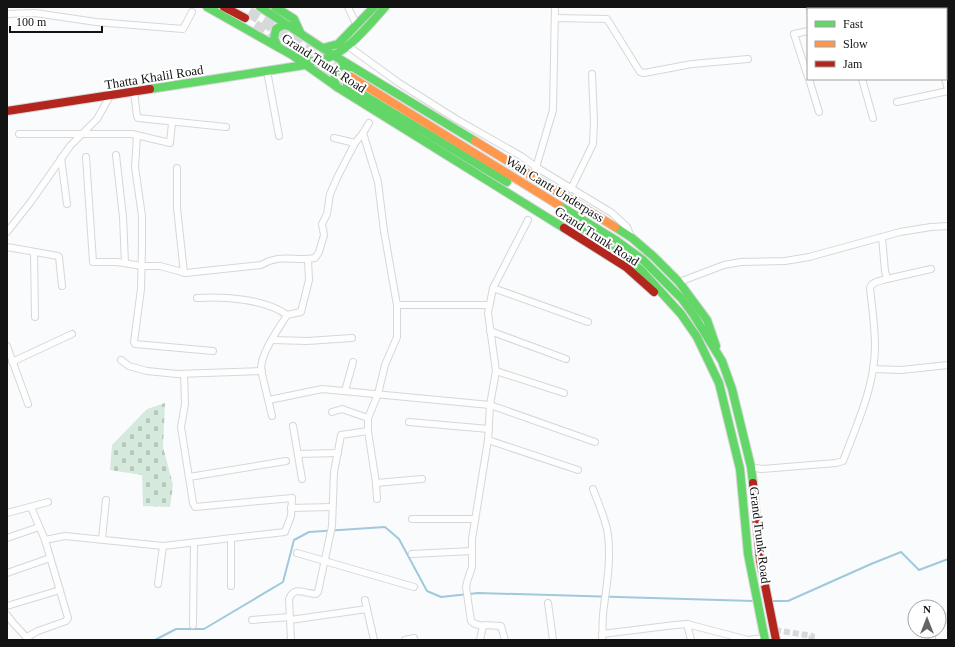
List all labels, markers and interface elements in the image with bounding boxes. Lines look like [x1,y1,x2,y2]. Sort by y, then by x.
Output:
scale bar [10,8,102,34]
legend [807,8,947,80]
text: 100 m [16,15,47,29]
text: Fast [843,17,864,31]
street label: Grand Trunk Road [279,30,369,96]
text: Slow [843,37,868,51]
text: Jam [843,57,863,71]
street label: Thatta Khalil Road [104,62,205,92]
street label: Wah Cantt Underpass [503,153,607,225]
street label: Grand Trunk Road [552,203,642,269]
street label: Grand Trunk Road [747,486,773,585]
north arrow [907,599,947,639]
text: N [923,603,931,615]

